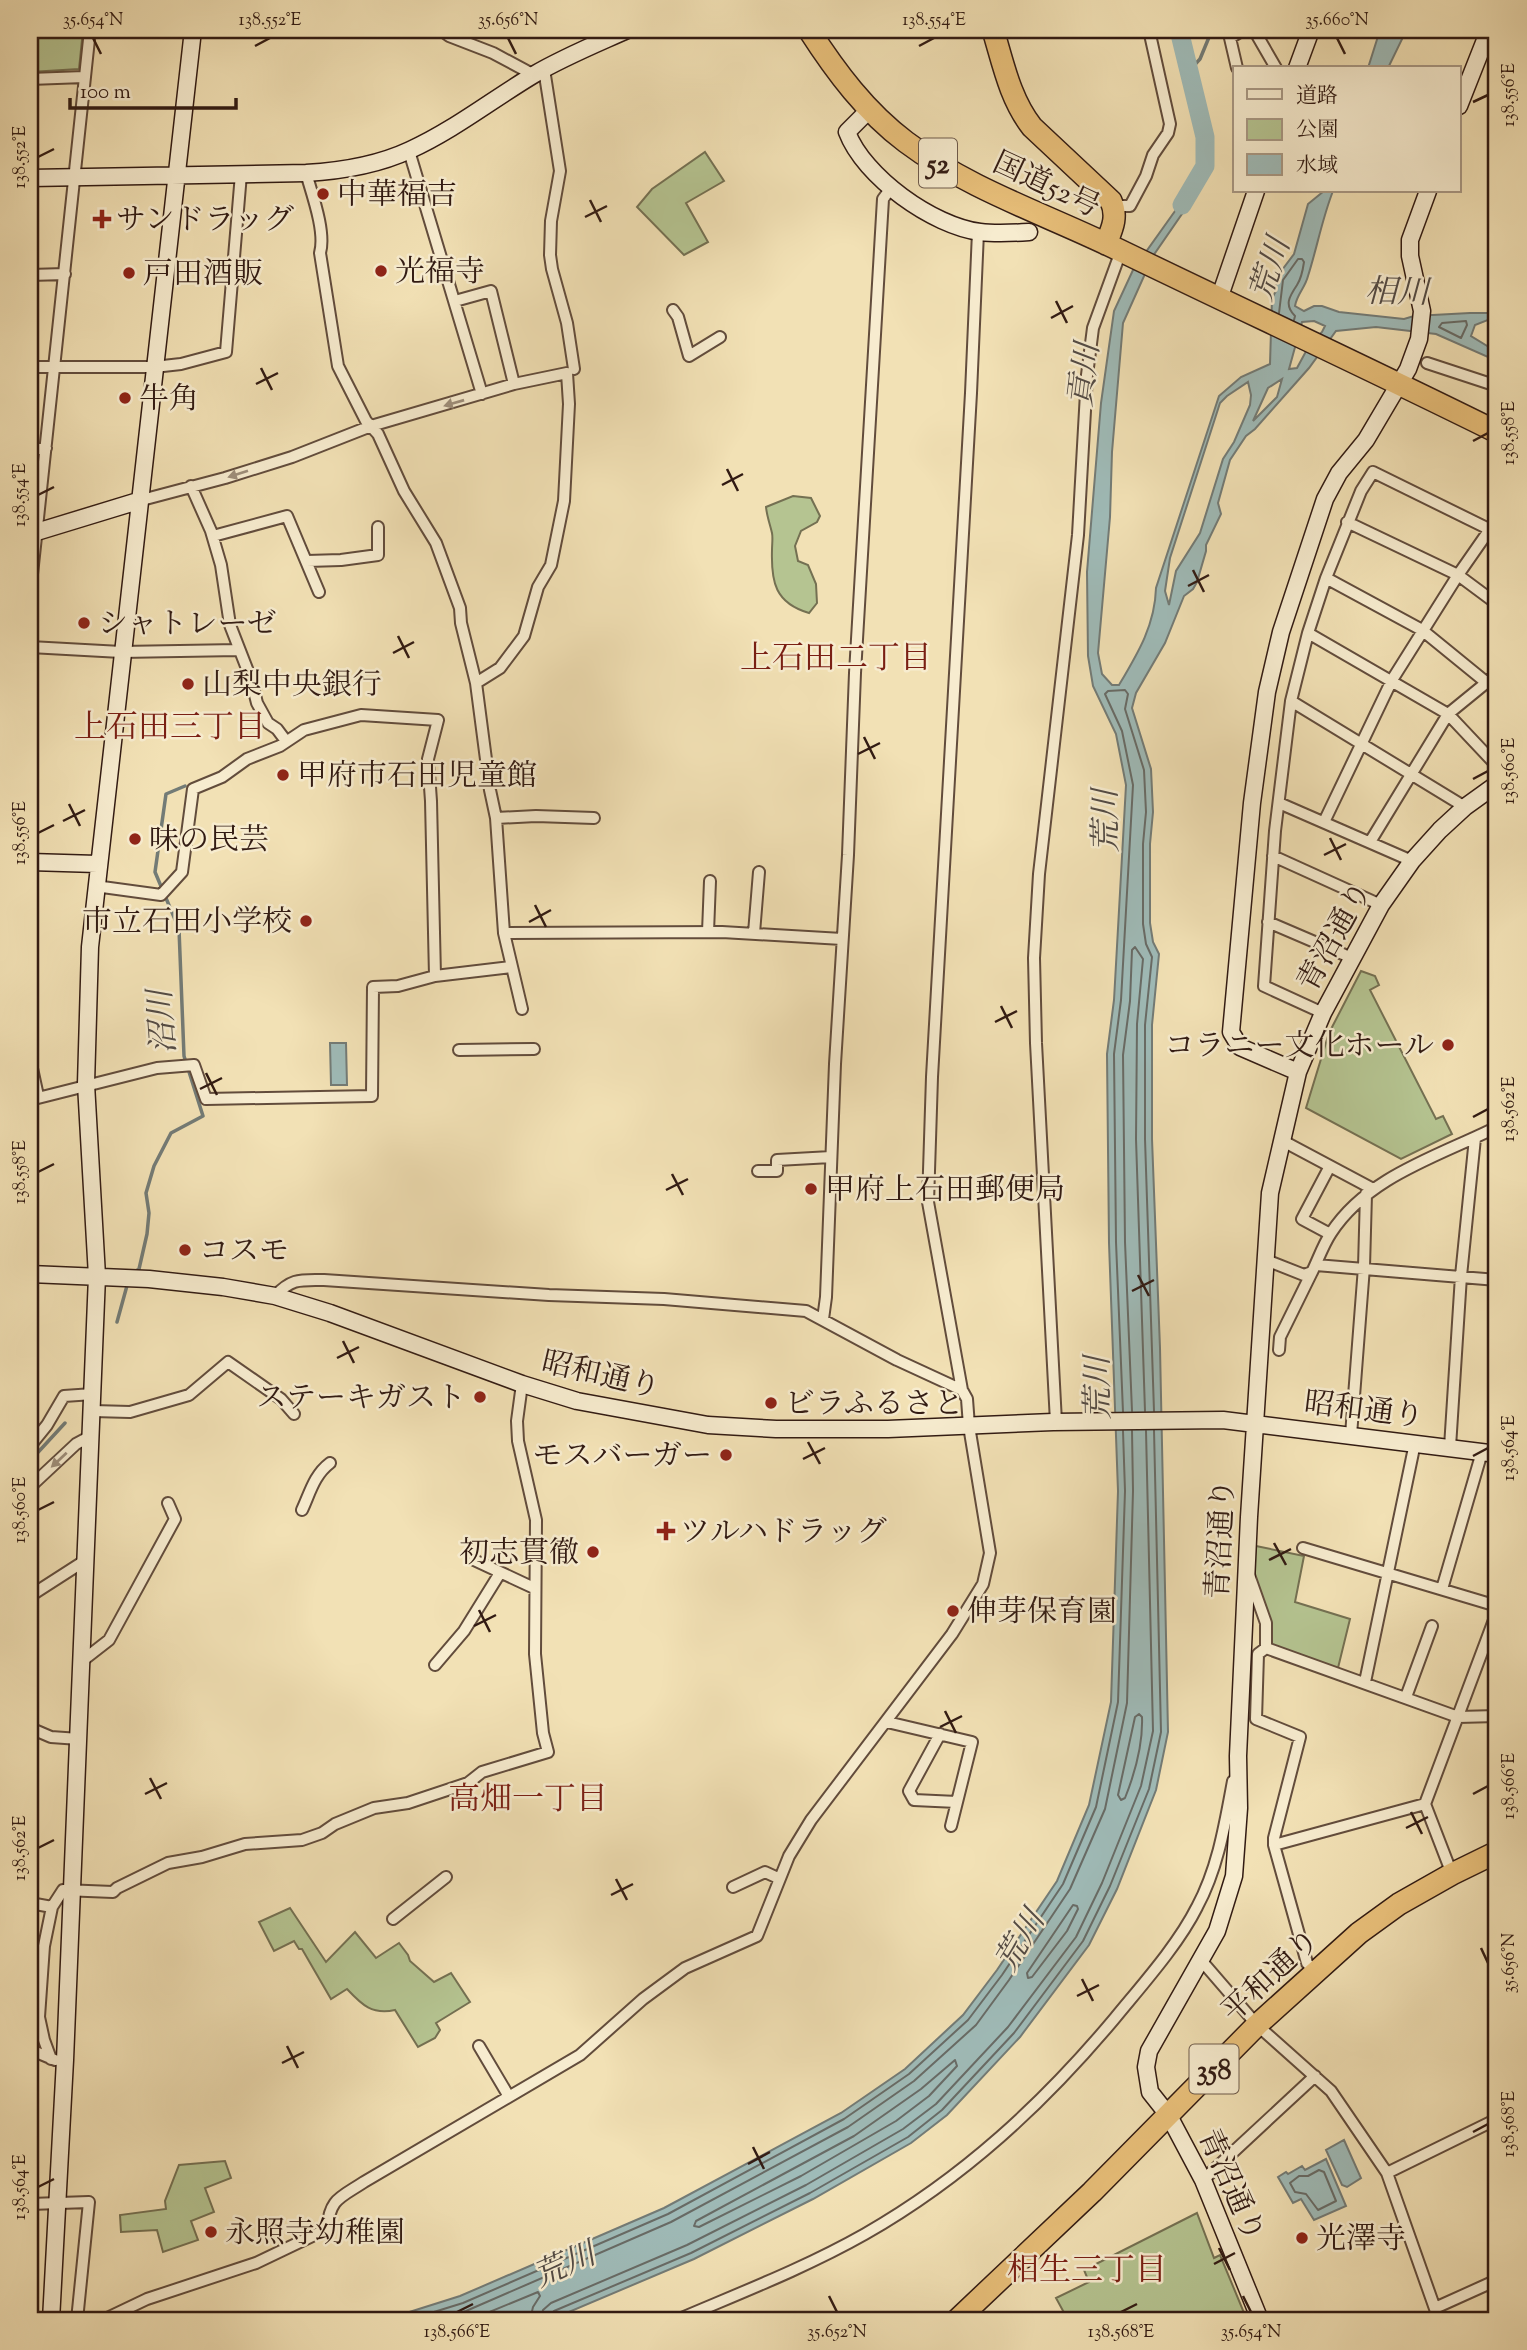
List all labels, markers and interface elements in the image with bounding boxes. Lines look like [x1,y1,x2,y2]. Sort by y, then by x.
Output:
text: 35.654°N [63,8,123,34]
text: 138.552°E [239,8,302,34]
text: 35.656°N [478,8,538,34]
text: 138.554°E [902,8,966,34]
text: 35.660°N [1305,8,1369,34]
text: 138.556°E [1497,63,1523,127]
scale bar [70,66,236,110]
legend [1233,66,1460,192]
text: 100 m [80,78,131,108]
text: 道路 [1296,82,1338,112]
text: 公園 [1296,116,1338,146]
text: 138.552°E [8,125,34,188]
road number: 52 [919,138,957,188]
street label: 国道52号 [985,143,1107,230]
text: 水域 [1296,152,1338,182]
place label: 中華福吉 [337,175,457,218]
marker: 中華福吉 [315,186,331,202]
place label: サンドラッグ [116,200,294,243]
marker: サンドラッグ [94,211,110,227]
water label: 荒川 [1240,230,1305,307]
place label: 光福寺 [395,252,485,295]
place label: 戸田酒販 [143,254,263,297]
marker: 光福寺 [373,263,389,279]
marker: 戸田酒販 [121,265,137,281]
water label: 相川 [1365,270,1432,318]
water label: 貢川 [1059,338,1113,410]
place label: 牛角 [139,379,199,422]
marker: 牛角 [117,390,133,406]
one-way arrow [443,398,464,408]
text: 138.558°E [1497,401,1523,465]
text: 138.554°E [8,463,34,527]
one-way arrow [227,469,248,480]
place label: シャトレーゼ [98,604,277,647]
marker: シャトレーゼ [76,615,92,631]
district label: 上石田二丁目 [740,637,932,683]
place label: 山梨中央銀行 [202,665,382,708]
marker: 山梨中央銀行 [180,676,196,692]
district label: 上石田三丁目 [74,706,266,752]
text: 138.560°E [1497,738,1523,804]
place label: 甲府市石田児童館 [297,756,537,799]
marker: 甲府市石田児童館 [275,767,291,783]
water label: 荒川 [1084,786,1132,853]
text: 138.556°E [8,801,34,865]
place label: 味の民芸 [149,820,269,863]
marker: 味の民芸 [127,831,143,847]
street label: 青沼通り [1288,874,1384,1000]
place label: 市立石田小学校 [82,902,292,945]
marker: 市立石田小学校 [298,913,314,929]
water label: 沼川 [139,985,189,1055]
place label: コラニー文化ホール [1165,1026,1434,1069]
marker: コラニー文化ホール [1440,1037,1456,1053]
text: 138.562°E [1497,1076,1523,1142]
text: 138.558°E [8,1140,34,1204]
place label: 甲府上石田郵便局 [825,1170,1065,1213]
marker: 甲府上石田郵便局 [803,1181,819,1197]
place label: コスモ [199,1231,289,1274]
marker: コスモ [177,1242,193,1258]
street label: 昭和通り [537,1342,664,1411]
water label: 荒川 [1076,1353,1124,1420]
place label: ステーキガスト [257,1378,466,1421]
street label: 昭和通り [1302,1383,1426,1440]
place label: ビラふるさと [785,1384,964,1427]
marker: ステーキガスト [472,1389,488,1405]
marker: ビラふるさと [763,1395,779,1411]
text: 138.564°E [1497,1415,1523,1481]
place label: モスバーガー [533,1436,712,1479]
marker: モスバーガー [718,1447,734,1463]
one-way arrow [51,1451,68,1467]
text: 138.560°E [8,1477,34,1543]
street label: 青沼通り [1198,1478,1247,1600]
place label: ツルハドラッグ [680,1512,887,1555]
marker: ツルハドラッグ [658,1523,674,1539]
place label: 初志貫徹 [459,1533,579,1576]
marker: 初志貫徹 [585,1544,601,1560]
place label: 伸芽保育園 [967,1592,1117,1635]
marker: 伸芽保育園 [945,1603,961,1619]
text: 138.566°E [1497,1753,1523,1819]
district label: 高畑一丁目 [448,1778,608,1824]
text: 138.562°E [8,1815,34,1881]
water label: 荒川 [985,1900,1059,1981]
street label: 平和通り [1213,1920,1330,2033]
text: 35.656°N [1497,1933,1523,1993]
road number: 358 [1190,2044,1238,2094]
text: 138.568°E [1497,2091,1523,2157]
street label: 青沼通り [1186,2122,1274,2250]
text: 138.564°E [8,2154,34,2220]
place label: 永照寺幼稚園 [225,2213,405,2256]
place label: 光澤寺 [1316,2219,1406,2262]
marker: 永照寺幼稚園 [203,2224,219,2240]
marker: 光澤寺 [1294,2230,1310,2246]
water label: 荒川 [527,2231,607,2301]
district label: 相生三丁目 [1007,2249,1167,2295]
text: 138.566°E [424,2320,490,2346]
text: 35.652°N [807,2320,867,2346]
text: 138.568°E [1088,2320,1154,2346]
text: 35.654°N [1221,2320,1281,2346]

